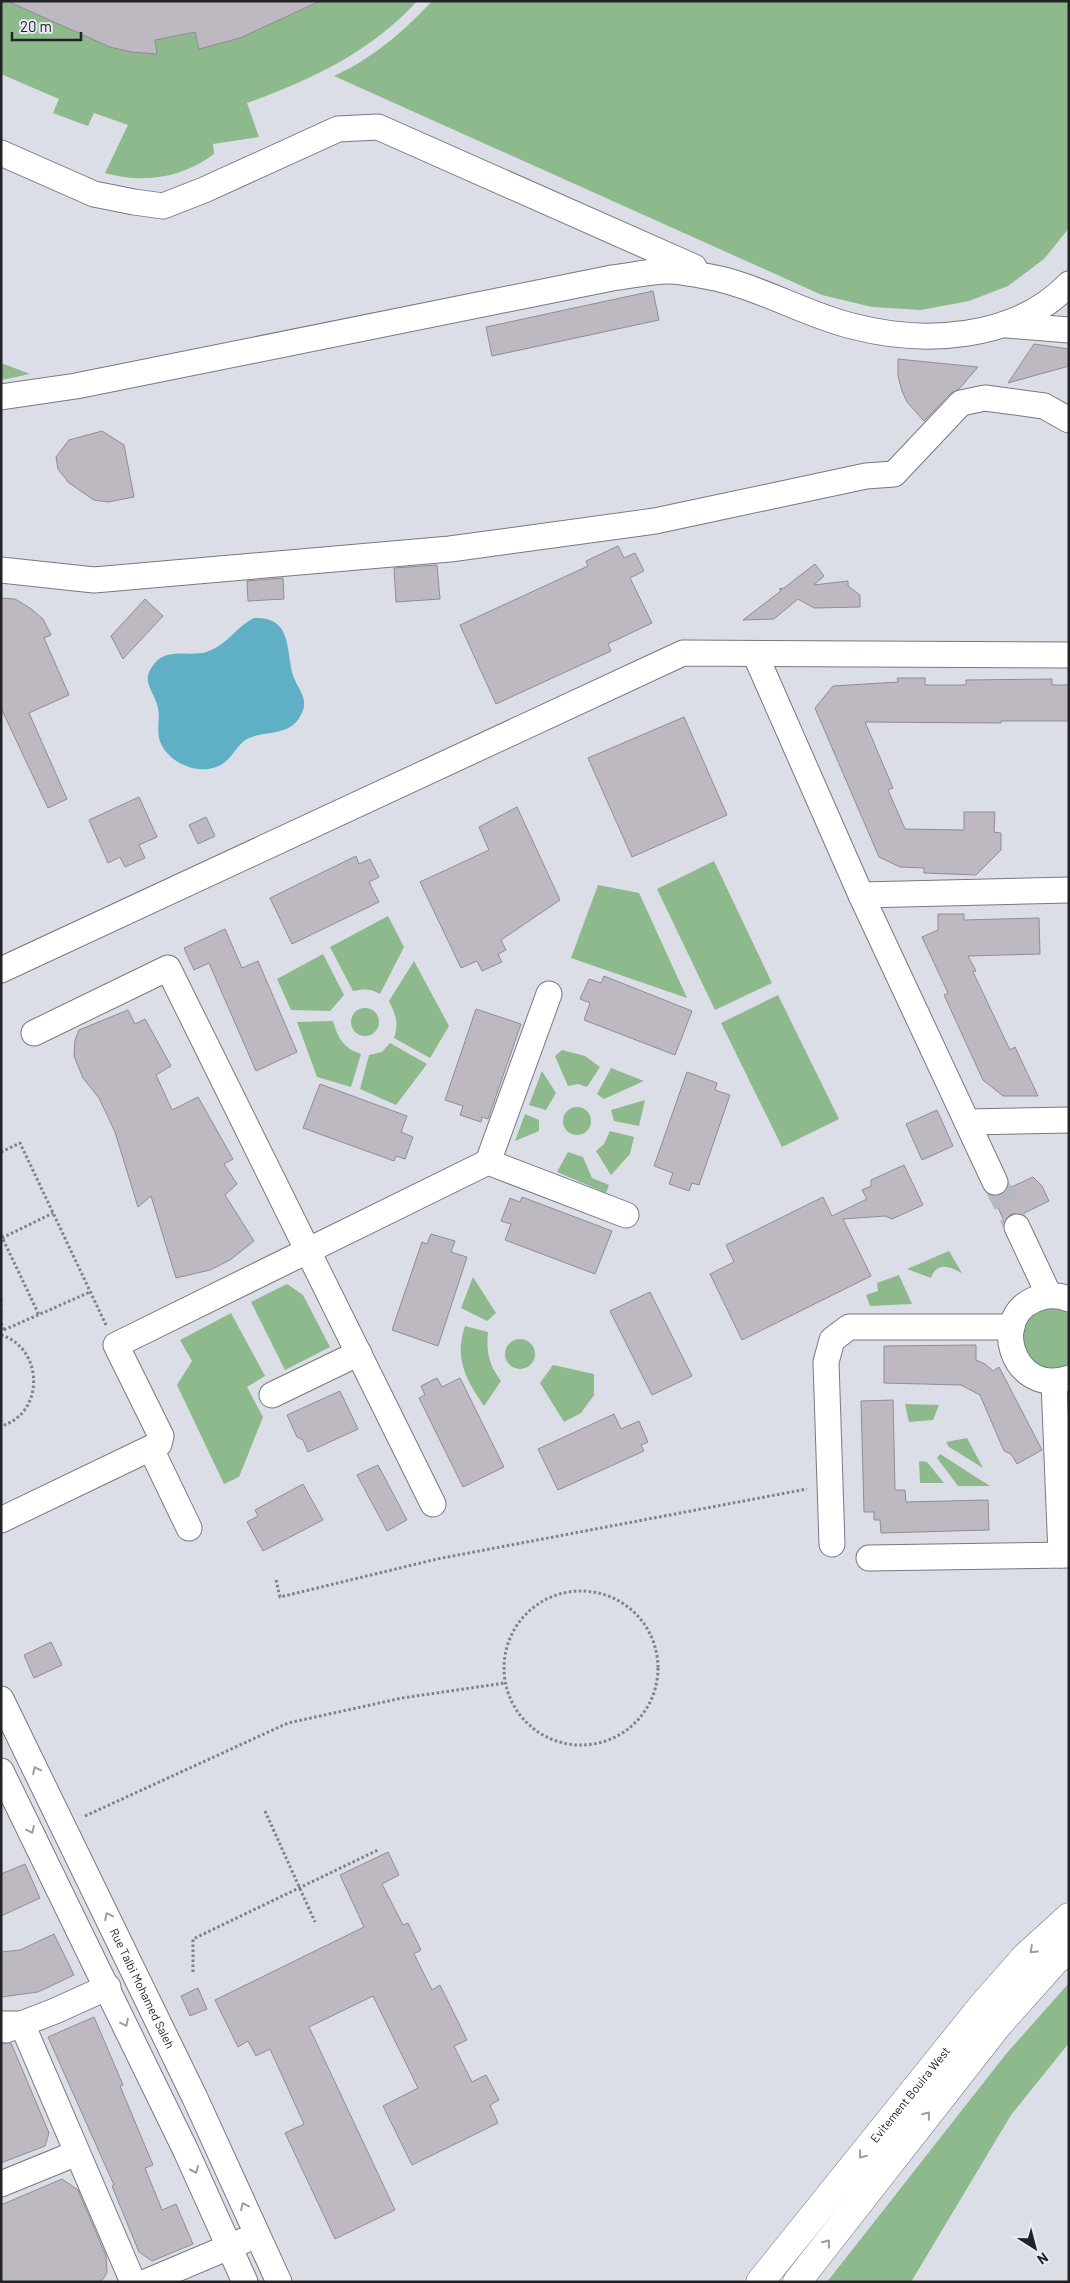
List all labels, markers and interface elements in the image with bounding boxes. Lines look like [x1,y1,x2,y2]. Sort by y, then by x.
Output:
scale bar [12,10,81,42]
text: 20 m [20,17,52,35]
one-way arrow [32,1766,42,1775]
one-way arrow [24,1825,34,1834]
one-way arrow [104,1912,114,1921]
street label: Rue Talbi Mohamed Saleh [108,1926,178,2051]
one-way arrow [1030,1944,1039,1953]
one-way arrow [119,2018,129,2027]
street label: Evitement Bouira West [867,2044,952,2145]
one-way arrow [921,2111,930,2121]
one-way arrow [858,2150,867,2159]
one-way arrow [188,2165,199,2174]
one-way arrow [239,2202,250,2211]
north arrow [1010,2223,1060,2273]
one-way arrow [822,2240,830,2249]
text: N [1034,2249,1052,2269]

